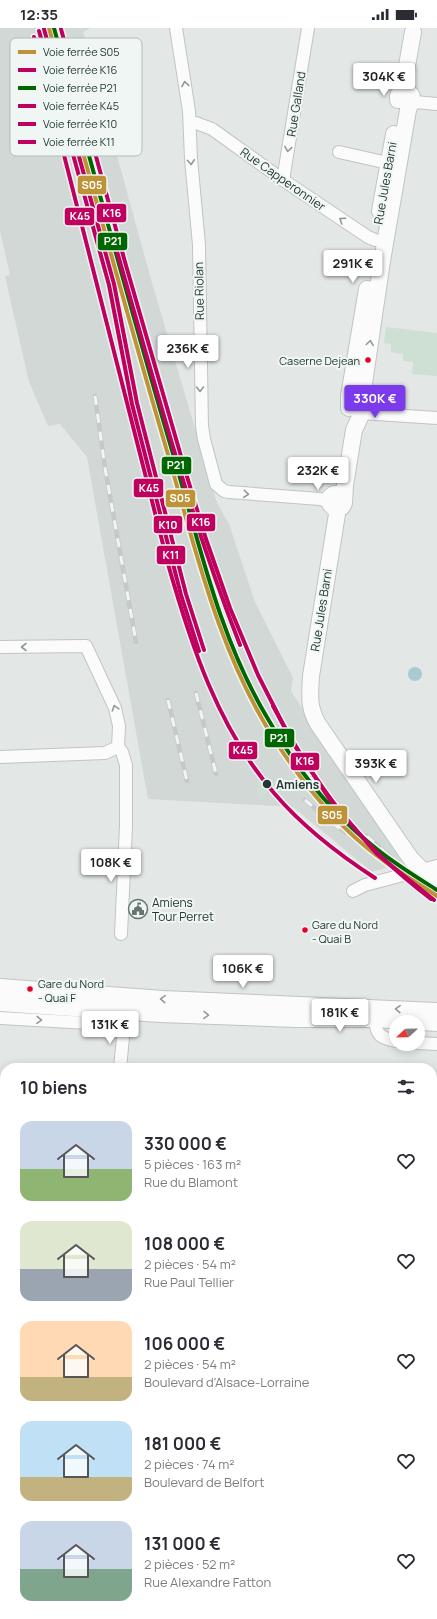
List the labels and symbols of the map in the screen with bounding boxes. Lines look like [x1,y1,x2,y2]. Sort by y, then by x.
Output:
legend [10,38,142,156]
text: Voie ferrée S05 [43,44,120,59]
text: Voie ferrée K16 [43,62,118,77]
pin: 304K € [351,63,417,97]
street label: Rue Galland [282,70,310,138]
text: Voie ferrée P21 [43,80,117,95]
one-way arrow [181,81,190,87]
text: Voie ferrée K45 [43,98,119,113]
text: Voie ferrée K10 [43,116,117,131]
text: Voie ferrée K11 [43,134,115,149]
street label: Rue Jules Barni [369,140,401,226]
street label: Rue Capperonnier [237,143,329,215]
one-way arrow [284,146,293,152]
one-way arrow [187,159,196,165]
line badge: S05 [77,175,107,195]
text: S05 [82,177,102,192]
line badge: K16 [96,203,127,223]
text: K16 [103,205,122,220]
line badge: K45 [64,207,95,226]
text: K45 [70,208,90,223]
one-way arrow [339,217,346,225]
line badge: P21 [97,232,128,251]
text: P21 [104,233,122,248]
pin: 291K € [320,250,386,284]
street label: Rue Riolan [190,262,208,320]
pin: 236K € [155,335,221,369]
one-way arrow [365,340,374,346]
place label: Caserne Dejean [279,353,360,368]
marker: Caserne Dejean [363,355,373,365]
pin: 330K € [342,385,408,419]
one-way arrow [196,386,204,392]
line badge: P21 [161,456,192,475]
text: P21 [167,457,185,472]
pin: 232K € [285,457,351,491]
line badge: K45 [133,478,164,498]
text: K45 [139,480,159,495]
line badge: S05 [165,489,196,508]
one-way arrow [243,489,249,498]
text: S05 [170,490,190,505]
line badge: K16 [186,513,216,532]
text: K16 [192,514,211,529]
line badge: K10 [153,515,183,534]
text: K10 [158,517,178,532]
line badge: K11 [156,545,186,565]
text: K11 [163,547,179,562]
street label: Rue Jules Barni [306,567,336,653]
one-way arrow [21,643,27,651]
one-way arrow [111,705,120,712]
line badge: P21 [264,728,295,748]
text: P21 [270,730,288,745]
line badge: K45 [228,741,258,760]
text: K45 [233,742,253,757]
pin: 393K € [343,750,409,784]
line badge: K16 [290,752,320,771]
text: K16 [296,753,315,768]
place label: Amiens [276,776,320,793]
marker: Amiens [261,778,273,790]
line badge: S05 [317,805,348,825]
text: S05 [322,807,342,822]
pin: 108K € [78,849,144,883]
place label: Amiens Tour Perret [152,894,214,925]
public building icon: Amiens Tour Perret [127,898,149,920]
place label: Gare du Nord - Quai B [312,917,378,946]
marker: Gare du Nord - Quai B [300,925,310,935]
pin: 106K € [210,955,276,989]
place label: Gare du Nord - Quai F [38,976,104,1005]
marker: Gare du Nord - Quai F [25,984,35,994]
one-way arrow [160,994,166,1003]
pin: 181K € [307,999,373,1033]
one-way arrow [395,1005,401,1013]
pin: 131K € [77,1011,143,1045]
one-way arrow [203,1011,209,1020]
north arrow [389,1015,425,1051]
one-way arrow [36,1016,42,1025]

